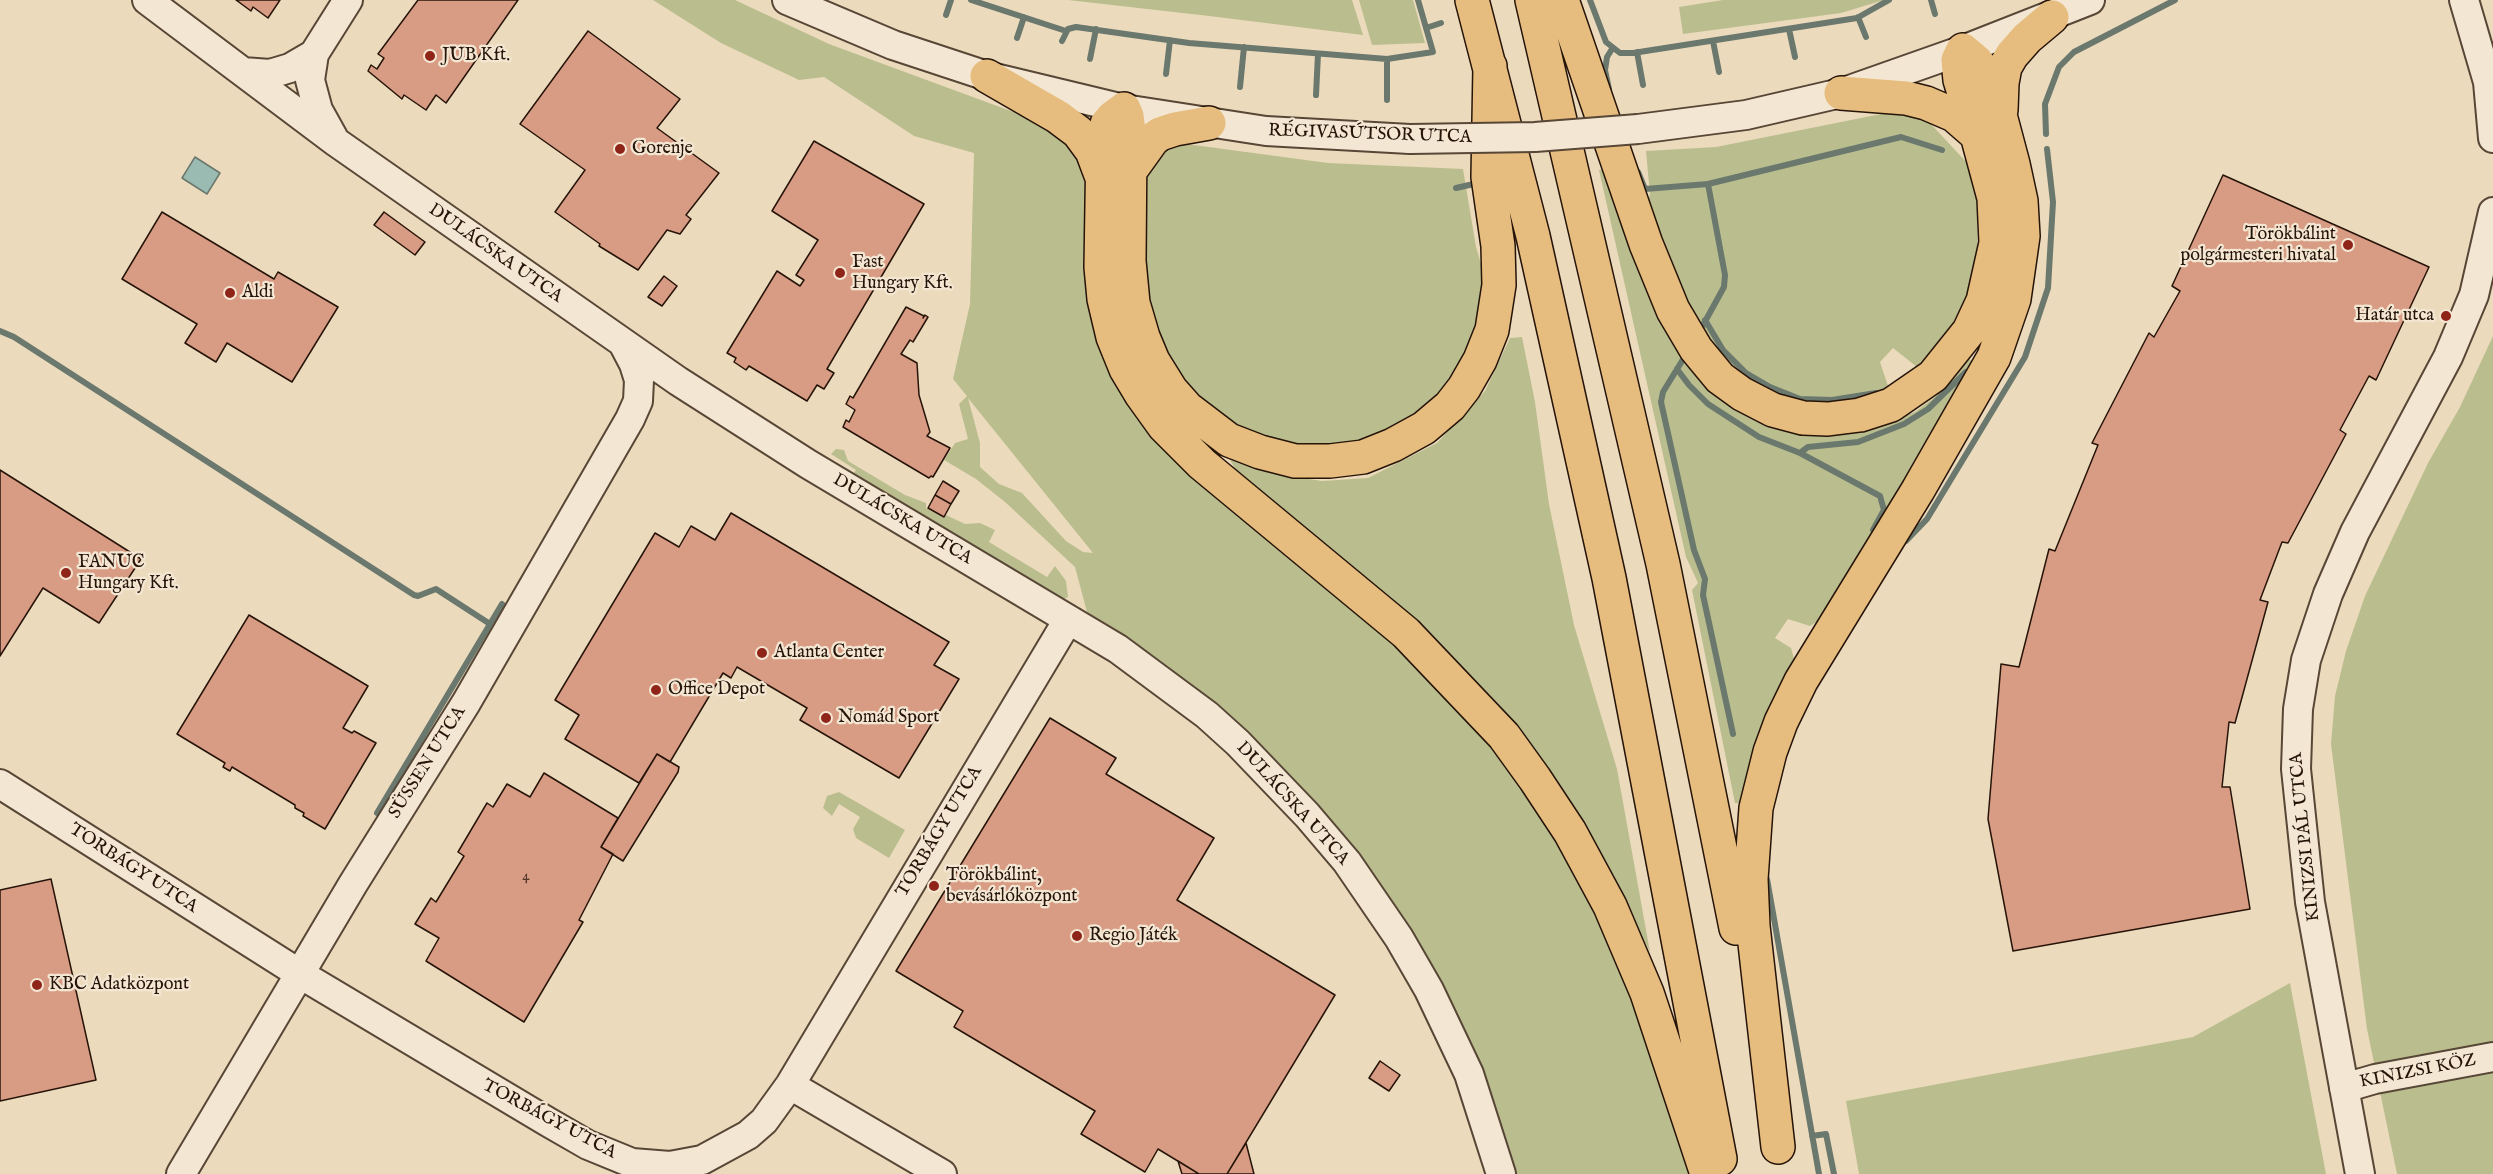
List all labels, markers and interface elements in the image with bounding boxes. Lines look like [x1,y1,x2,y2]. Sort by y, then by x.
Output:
place label: JUB Kft. [442,45,510,67]
marker: JUB Kft. [423,49,437,63]
street label: RÉGIVASÚTSOR UTCA [1268,121,1472,149]
place label: Gorenje [632,138,693,160]
marker: Gorenje [613,142,627,156]
street label: DULÁCSKA UTCA [424,200,566,308]
place label: Törökbálint polgármesteri hivatal [2180,224,2336,266]
marker: Törökbálint polgármesteri hivatal [2341,238,2355,252]
place label: Fast Hungary Kft. [852,252,953,294]
marker: Fast Hungary Kft. [833,266,847,280]
place label: Aldi [242,282,273,304]
marker: Aldi [223,286,237,300]
place label: Határ utca [2355,305,2434,327]
marker: Határ utca [2439,309,2453,323]
street label: DULÁCSKA UTCA [828,470,976,570]
place label: FANUC Hungary Kft. [78,552,179,594]
marker: FANUC Hungary Kft. [59,566,73,580]
place label: Atlanta Center [774,642,884,664]
marker: Atlanta Center [755,646,769,660]
place label: Office Depot [668,679,765,701]
marker: Office Depot [649,683,663,697]
street label: SÜSSEN UTCA [385,703,471,823]
place label: Nomád Sport [838,707,939,729]
marker: Nomád Sport [819,711,833,725]
street label: DULÁCSKA UTCA [1231,738,1353,870]
street label: KINIZSI PÁL UTCA [2286,751,2326,923]
street label: TORBÁGY UTCA [892,763,988,901]
street label: TORBÁGY UTCA [65,819,201,919]
place label: Törökbálint, bevásárlóközpont [946,865,1077,908]
house number: 4 [522,868,530,886]
marker: Törökbálint, bevásárlóközpont [927,879,941,893]
place label: Regio Játék [1089,925,1178,947]
marker: Regio Játék [1070,929,1084,943]
place label: KBC Adatközpont [49,974,189,996]
marker: KBC Adatközpont [30,978,44,992]
street label: KINIZSI KÖZ [2358,1050,2478,1094]
street label: TORBÁGY UTCA [478,1076,620,1164]

